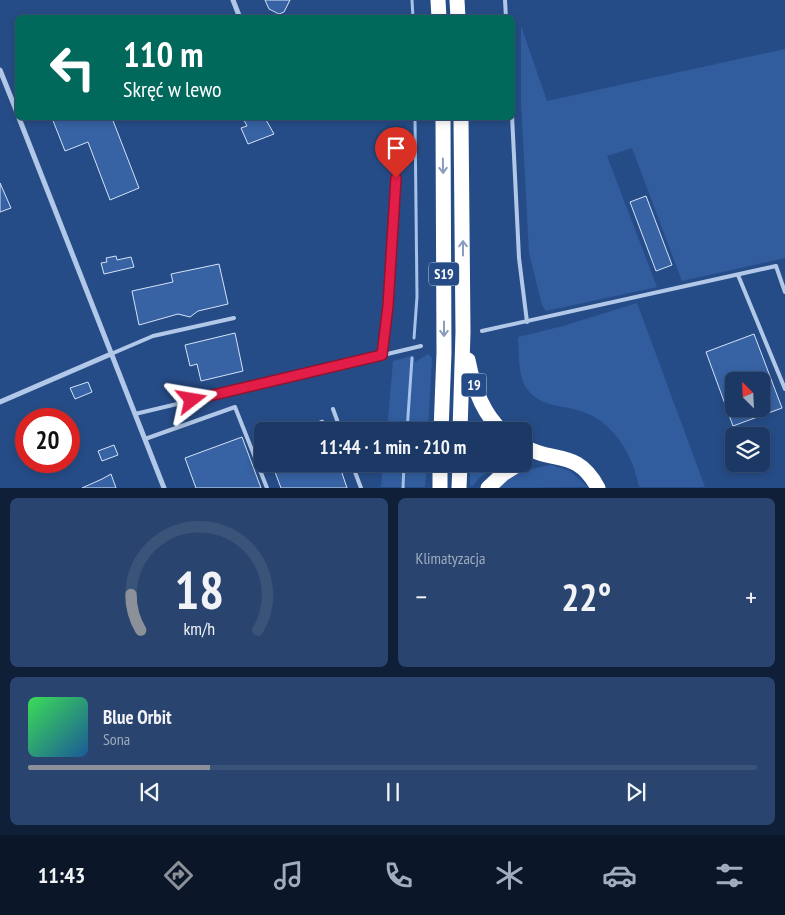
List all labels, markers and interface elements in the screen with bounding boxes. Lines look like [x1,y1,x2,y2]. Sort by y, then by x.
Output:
text: 110 m [123,31,204,77]
icon: left [40,35,105,100]
text: Skręć w lewo [123,75,221,103]
pin [375,127,417,178]
icon: arrive [382,134,410,162]
one-way arrow [438,158,448,174]
one-way arrow [458,240,468,256]
road number: S19 [429,262,459,286]
one-way arrow [439,320,449,336]
north arrow [725,372,770,418]
map controls [725,372,770,472]
position arrow [165,373,217,425]
road number: 19 [462,374,486,396]
speed limit sign: 20 [15,408,80,473]
button: layers [725,427,770,472]
text: 11:44 · 1 min · 210 m [320,435,466,459]
text: Klimatyzacja [416,548,485,568]
text: 18 [174,556,224,623]
text: 22° [561,572,611,621]
text: − [416,578,427,615]
text: + [745,578,757,615]
text: km/h [183,617,215,640]
text: Blue Orbit [103,705,172,729]
text: Sona [103,729,130,749]
icon: previous [136,778,164,806]
icon: pause [379,778,407,806]
icon: next [622,778,650,806]
icon: directions [161,858,196,893]
icon: music [271,858,306,893]
icon: phone [381,858,416,893]
icon: climate [492,858,527,893]
icon: car [602,858,637,893]
icon: filters [712,858,747,893]
text: 11:43 [38,861,85,889]

